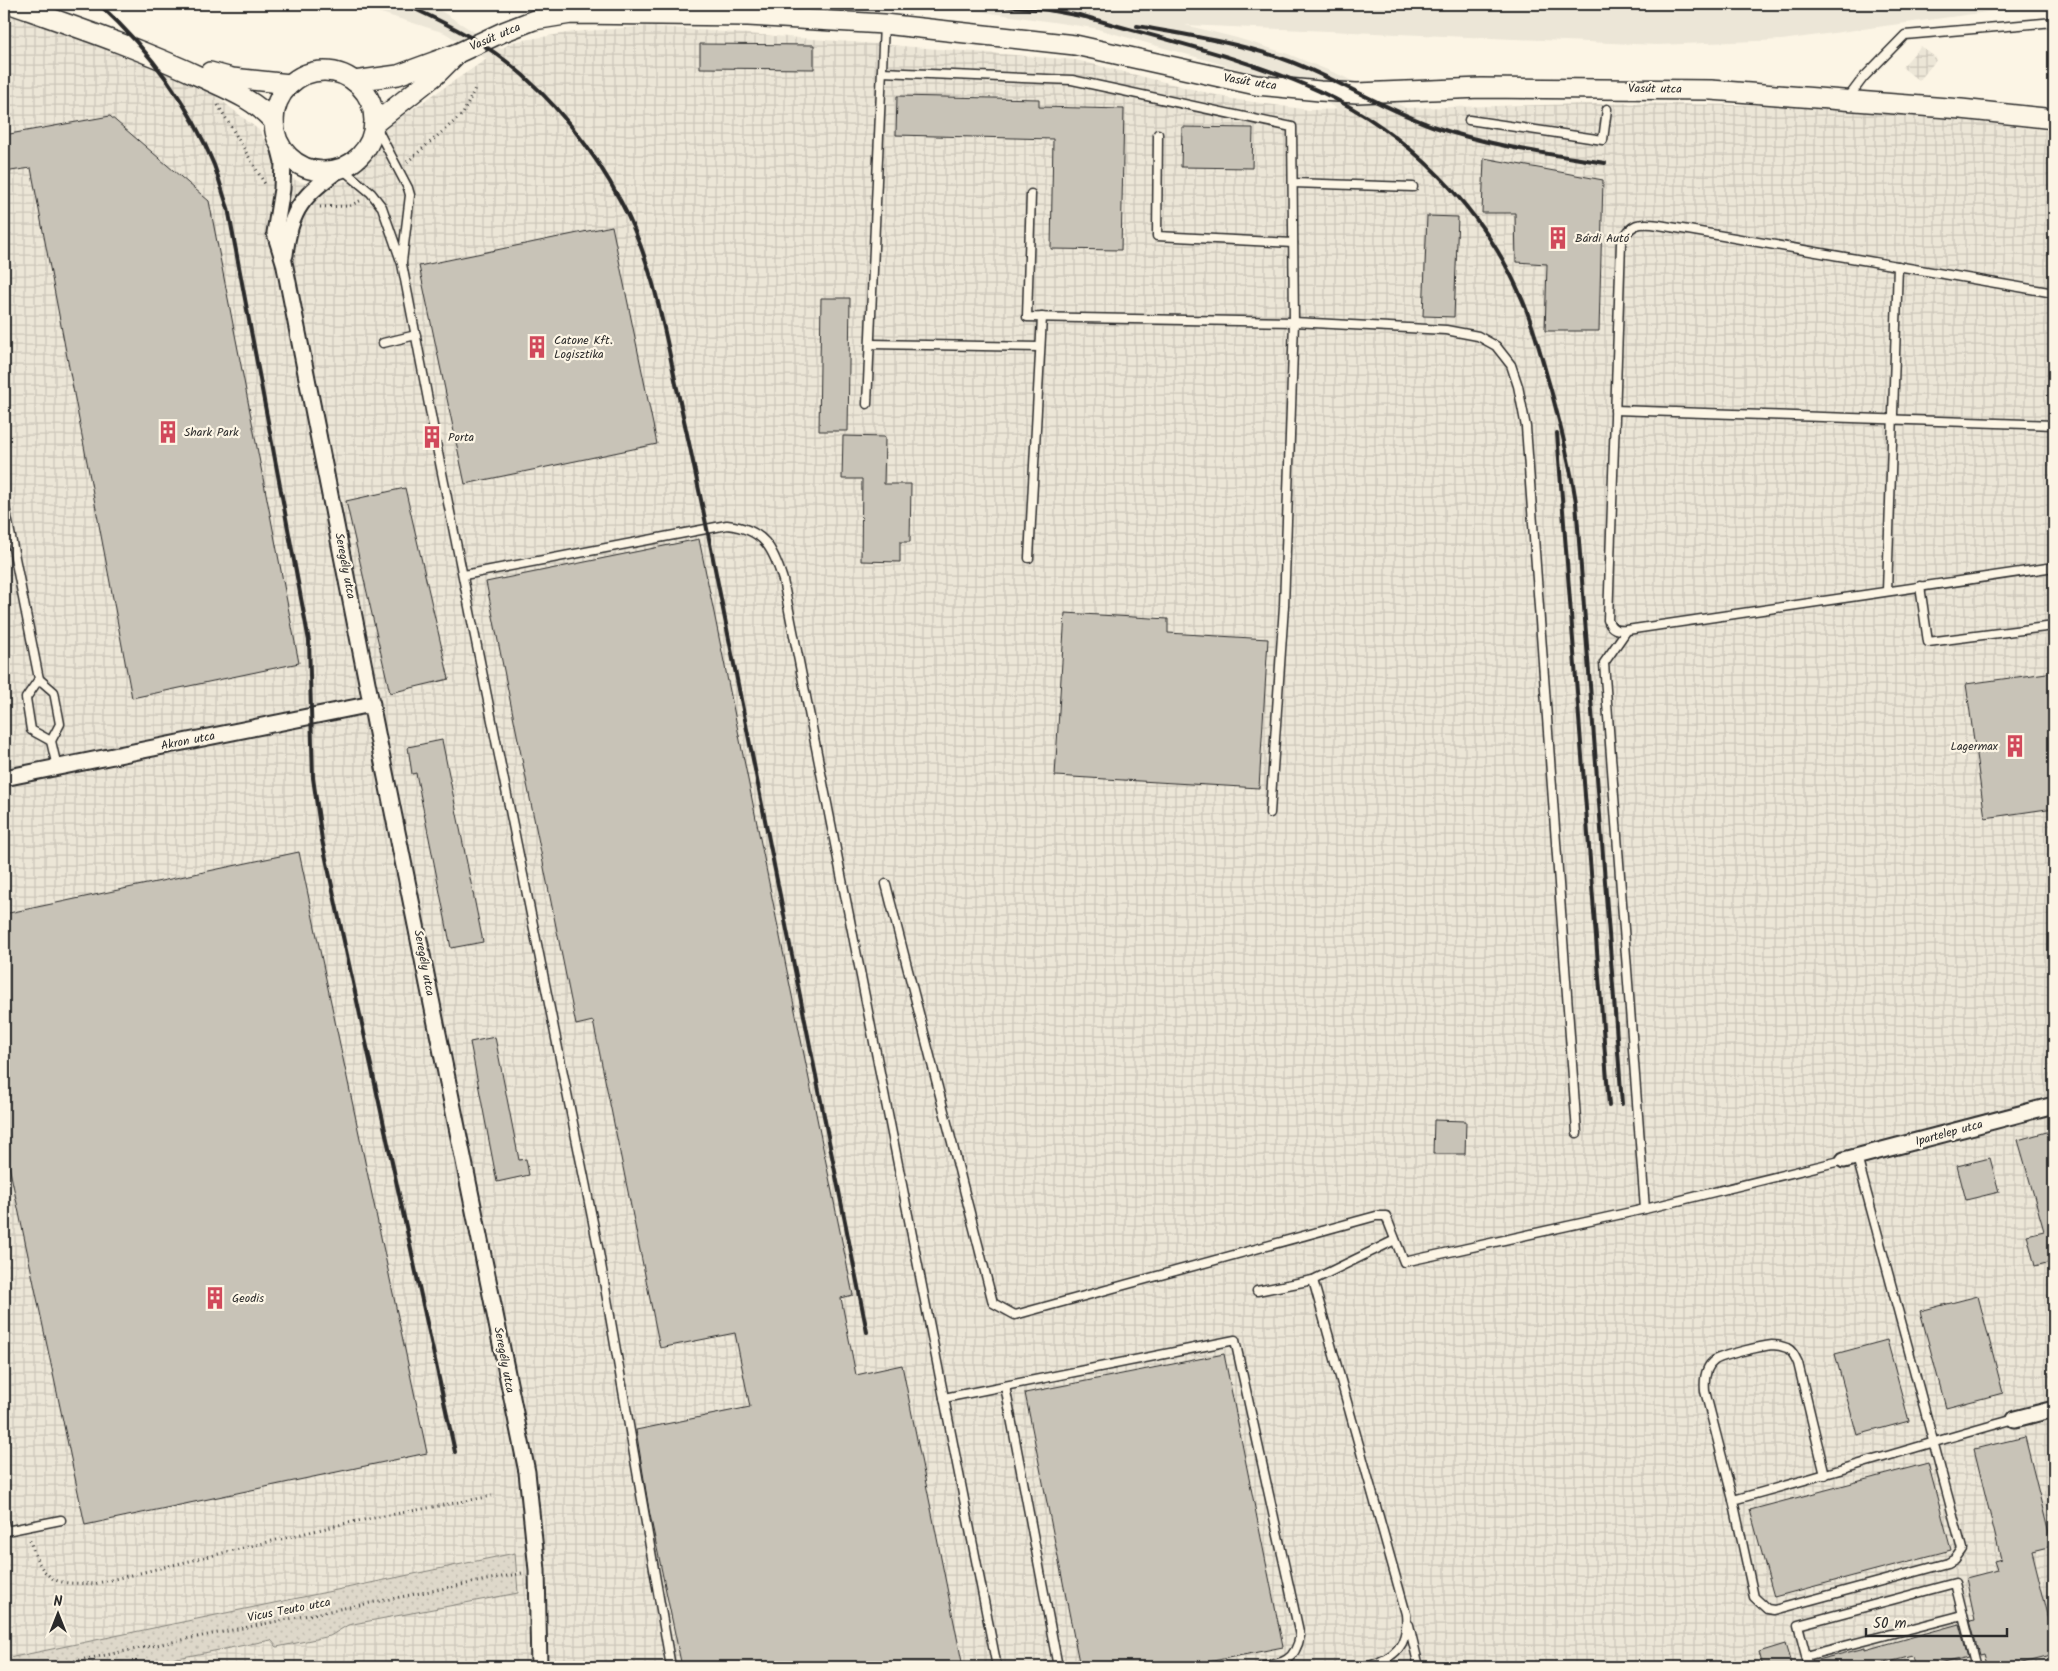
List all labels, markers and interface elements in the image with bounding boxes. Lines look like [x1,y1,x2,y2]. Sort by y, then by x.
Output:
street label: Vasút utca [467,18,524,56]
street label: Vasút utca [1222,68,1278,96]
street label: Vasút utca [1628,79,1682,99]
building icon: Bárdi Autó [1545,225,1571,251]
place label: Bárdi Autó [1575,229,1630,248]
place label: Catone Kft. Logisztika [554,331,613,364]
building icon: Catone Kft. Logisztika [524,334,550,360]
building icon: Shark Park [155,419,181,445]
place label: Shark Park [184,423,239,442]
building icon: Porta [419,424,445,450]
place label: Porta [448,428,475,447]
street label: Seregély utca [329,531,361,601]
street label: Akron utca [159,726,217,756]
building icon: Lagermax [2002,733,2028,759]
place label: Lagermax [1950,737,1999,756]
street label: Seregély utca [408,928,440,998]
street label: Ipartelep utca [1913,1115,1985,1151]
building icon: Geodis [202,1285,228,1311]
place label: Geodis [232,1289,264,1308]
street label: Seregély utca [488,1325,520,1395]
north arrow [32,1588,82,1638]
text: N [54,1591,63,1613]
street label: Vicus Teuto utca [246,1593,332,1627]
scale bar [1866,1606,2007,1638]
text: 50 m [1873,1612,1907,1636]

